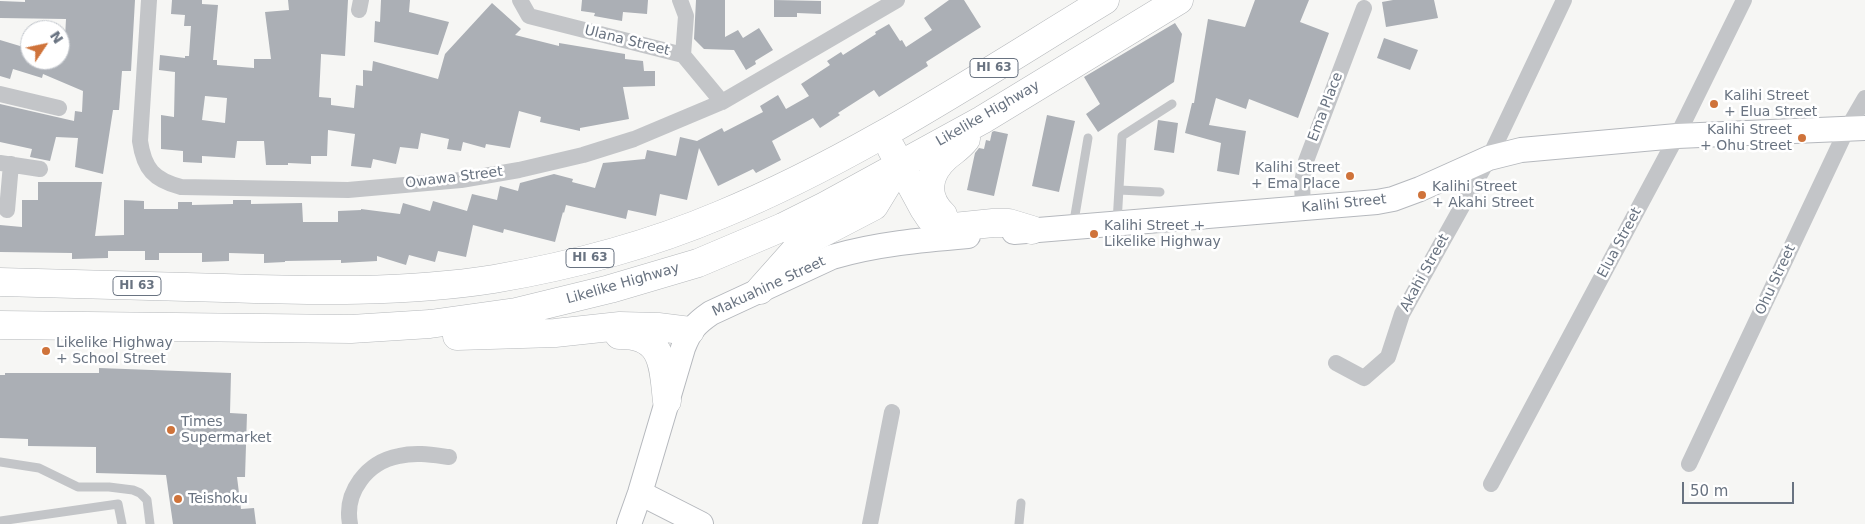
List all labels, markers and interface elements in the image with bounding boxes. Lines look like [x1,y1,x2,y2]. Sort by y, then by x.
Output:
north arrow [20,20,70,70]
street label: Ulana Street [583,22,671,60]
text: N [47,28,67,47]
road number: HI 63 [970,58,1018,78]
street label: Ema Place [1305,70,1347,144]
street label: Likelike Highway [933,78,1043,150]
place label: Kalihi Street + Elua Street [1724,88,1817,120]
marker: Kalihi Street + Elua Street [1708,98,1720,110]
place label: Kalihi Street + Ohu Street [1700,122,1792,154]
marker: Kalihi Street + Ohu Street [1796,132,1808,144]
place label: Kalihi Street + Ema Place [1251,160,1340,192]
street label: Owawa Street [404,164,504,192]
marker: Kalihi Street + Ema Place [1344,170,1356,182]
place label: Kalihi Street + Akahi Street [1432,179,1534,212]
marker: Kalihi Street + Akahi Street [1416,189,1428,201]
street label: Kalihi Street [1301,191,1387,217]
street label: Elua Street [1594,205,1646,281]
place label: Kalihi Street + Likelike Highway [1104,218,1221,250]
marker: Kalihi Street + Likelike Highway [1088,228,1100,240]
street label: Akahi Street [1397,231,1453,315]
street label: Ohu Street [1752,242,1800,318]
road number: HI 63 [566,248,614,268]
street label: Makuahine Street [710,253,828,321]
street label: Likelike Highway [565,260,681,308]
road number: HI 63 [113,276,161,296]
place label: Likelike Highway + School Street [56,335,173,368]
marker: Likelike Highway + School Street [40,345,52,357]
place label: Times Supermarket [181,414,271,447]
marker: Times Supermarket [165,424,177,436]
scale bar [1685,472,1798,504]
text: 50 m [1690,482,1728,500]
place label: Teishoku [188,491,248,507]
marker: Teishoku [172,493,184,505]

